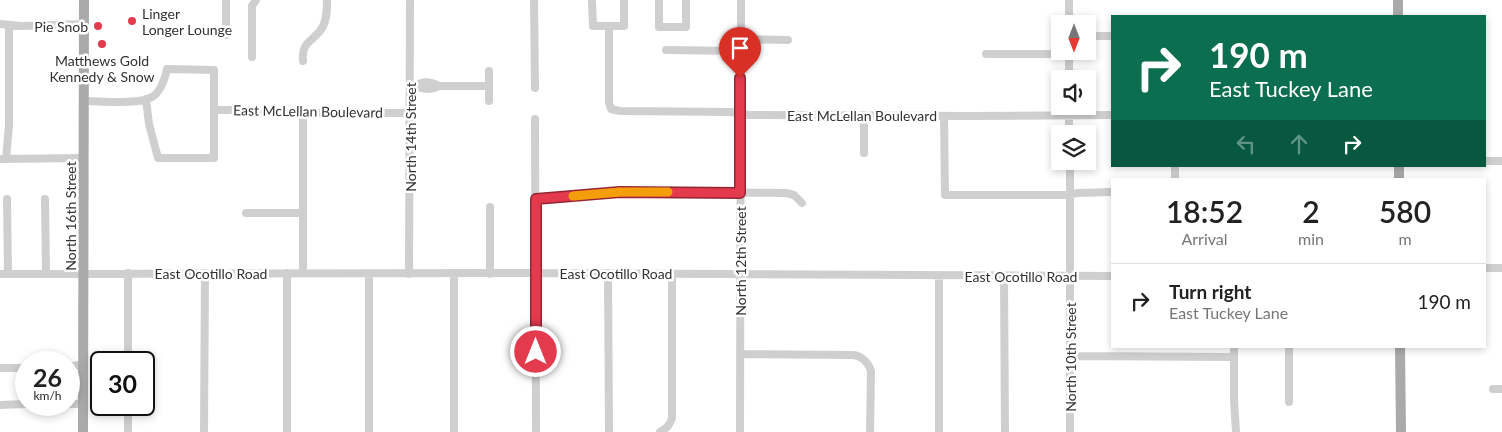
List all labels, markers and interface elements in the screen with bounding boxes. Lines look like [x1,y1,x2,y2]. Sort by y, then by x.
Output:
place label: Linger Longer Lounge [142,5,232,38]
marker: Linger Longer Lounge [126,15,138,27]
north arrow [1051,15,1096,60]
map controls [1051,15,1096,170]
place label: Pie Snob [34,18,88,35]
marker: Pie Snob [92,20,104,32]
pin [719,27,761,78]
text: 190 m [1209,33,1308,75]
icon: arrive [726,34,754,62]
icon: right [1126,35,1191,100]
marker: Matthews Gold Kennedy & Snow [96,38,108,50]
place label: Matthews Gold Kennedy & Snow [49,52,155,85]
button: sound [1051,70,1096,115]
text: East Tuckey Lane [1209,75,1373,102]
street label: North 14th Street [402,82,419,192]
street label: East McLellan Boulevard [233,101,383,121]
street label: East McLellan Boulevard [787,107,937,124]
button: layers [1051,125,1096,170]
icon: left [1232,130,1260,158]
icon: ahead [1285,130,1313,158]
icon: right [1338,130,1366,158]
street label: North 16th Street [62,161,79,271]
text: 18:52 [1166,193,1243,229]
text: 2 [1302,193,1320,229]
text: 580 [1379,193,1431,229]
street label: North 12th Street [732,206,749,316]
text: Arrival [1181,229,1228,248]
text: min [1298,229,1324,248]
text: m [1398,229,1412,248]
street label: East Ocotillo Road [155,265,267,282]
street label: East Ocotillo Road [560,265,672,282]
street label: East Ocotillo Road [965,268,1077,285]
text: Turn right [1169,280,1251,303]
icon: right [1126,287,1154,315]
text: 190 m [1417,290,1471,313]
street label: North 10th Street [1062,302,1079,412]
text: East Tuckey Lane [1169,303,1288,322]
position arrow [509,325,561,377]
speed limit sign: 30 [90,351,155,416]
text: 26 [33,362,62,392]
text: km/h [33,388,62,403]

